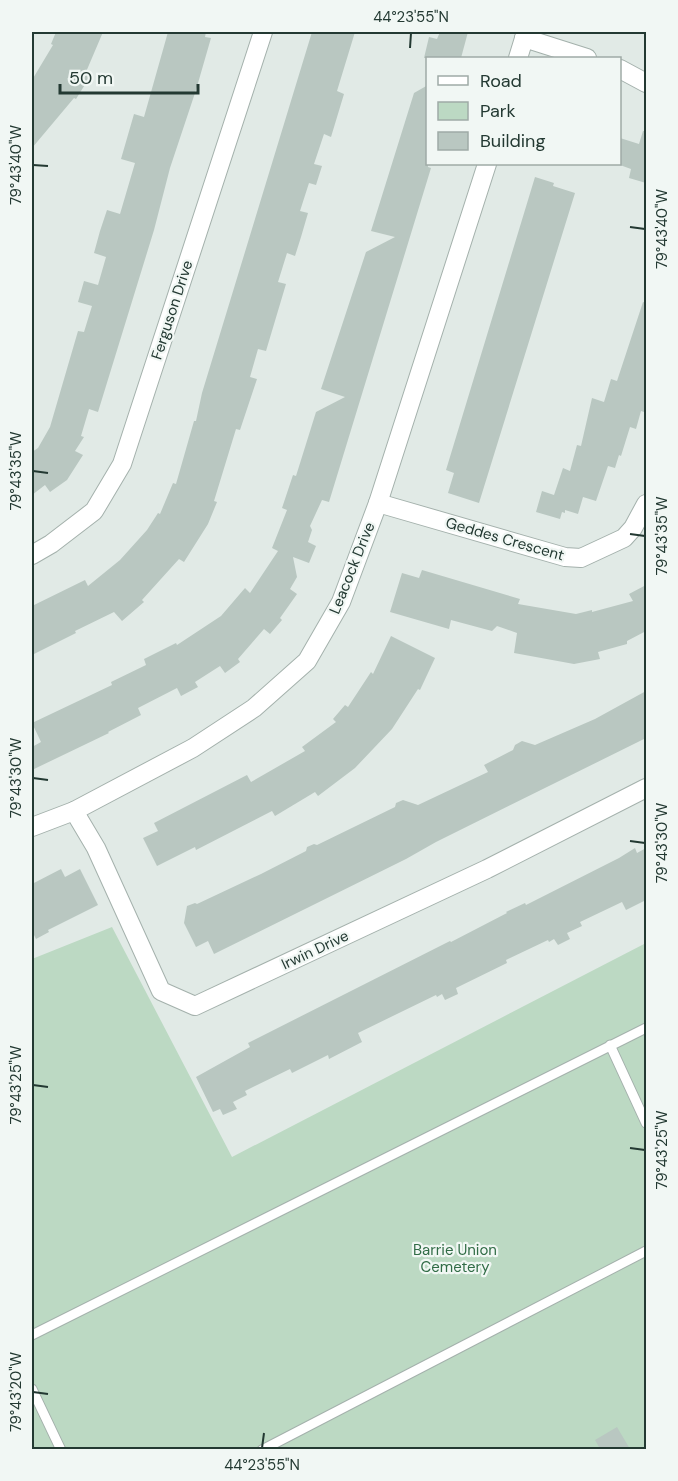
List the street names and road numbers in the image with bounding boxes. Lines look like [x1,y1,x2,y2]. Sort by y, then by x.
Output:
street label: Ferguson Drive [147,258,197,362]
street label: Geddes Crescent [443,513,567,566]
street label: Leacock Drive [324,519,380,617]
street label: Irwin Drive [278,926,352,974]

